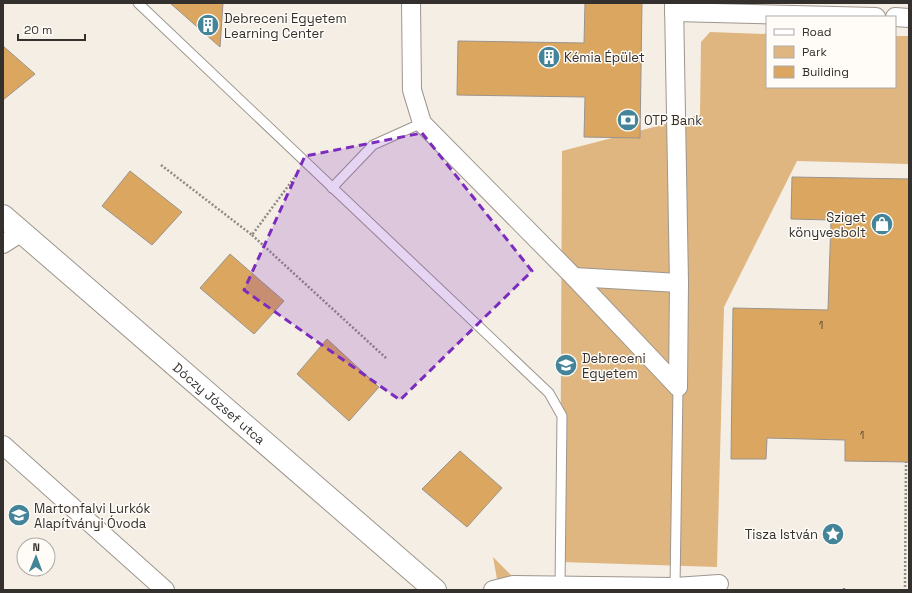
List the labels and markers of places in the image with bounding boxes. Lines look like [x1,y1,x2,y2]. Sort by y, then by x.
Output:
place label: Debreceni Egyetem Learning Center [224,10,347,42]
building icon: Debreceni Egyetem Learning Center [195,12,221,38]
building icon: Kémia Épület [536,44,562,70]
place label: Kémia Épület [564,49,645,66]
bank icon: OTP Bank [615,107,641,133]
place label: OTP Bank [644,112,702,129]
place label: Sziget könyvesbolt [789,209,866,241]
shop icon: Sziget könyvesbolt [869,211,895,237]
place label: Debreceni Egyetem [582,350,646,382]
school or university icon: Debreceni Egyetem [553,352,579,378]
place label: Martonfalvi Lurkók Alapítványi Óvoda [34,500,151,532]
school or university icon: Martonfalvi Lurkók Alapítványi Óvoda [6,502,32,528]
place icon: Tisza István [820,521,846,547]
place label: Tisza István [745,526,818,543]

